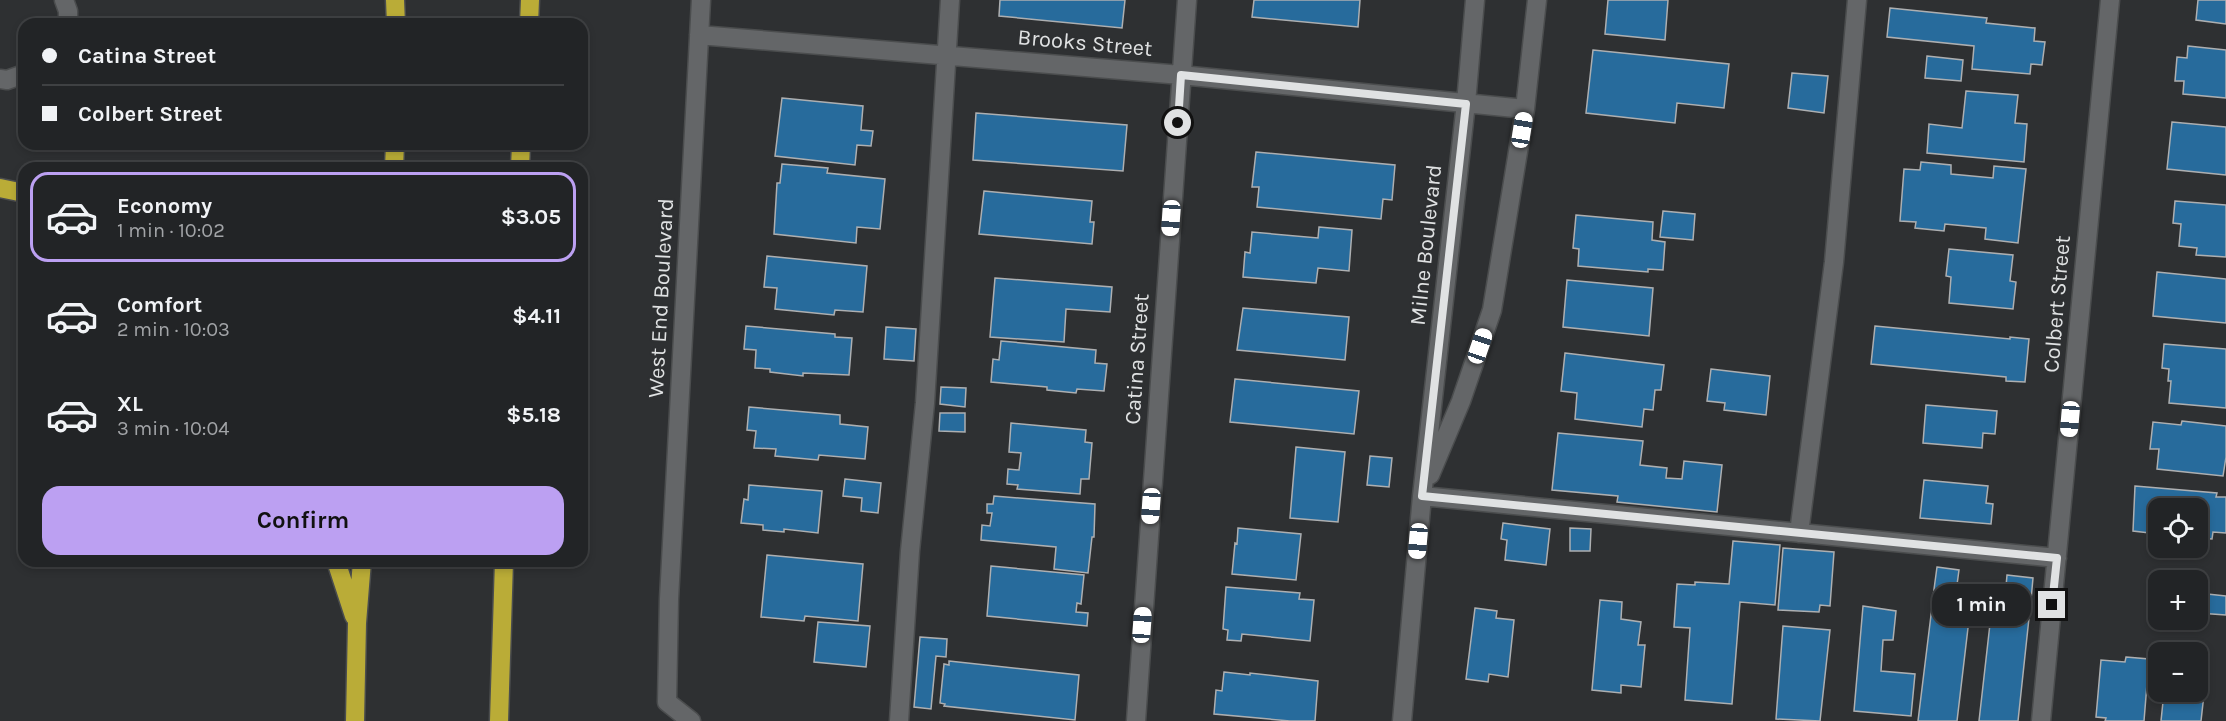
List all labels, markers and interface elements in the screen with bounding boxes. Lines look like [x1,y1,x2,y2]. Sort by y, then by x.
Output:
street label: Brooks Street [1016,24,1154,62]
text: Catina Street [78,43,216,69]
text: Colbert Street [78,101,222,127]
route start [1164,109,1191,136]
car [1510,111,1534,149]
street label: Milne Boulevard [1405,163,1447,327]
icon: car [45,190,99,244]
text: Economy [117,193,212,219]
street label: West End Boulevard [643,198,679,398]
car [1161,199,1181,237]
text: $3.05 [501,204,561,230]
text: 1 min · 10:02 [117,219,225,242]
street label: Colbert Street [2038,234,2076,374]
icon: car [45,289,99,343]
text: Comfort [117,292,202,318]
street label: Catina Street [1119,293,1155,425]
text: $4.11 [512,303,561,329]
text: 2 min · 10:03 [117,318,230,341]
car [1466,326,1494,366]
icon: car [45,388,99,442]
text: XL [117,391,143,417]
car [2059,400,2081,438]
text: $5.18 [506,402,561,428]
text: 3 min · 10:04 [117,417,230,440]
button: Confirm [42,486,564,555]
car [1141,487,1161,525]
map controls [2148,498,2208,702]
button: locate [2148,498,2208,558]
car [1407,522,1429,560]
button: + [2148,570,2208,630]
callout: 1 min [1932,584,2031,626]
route end [2038,591,2065,618]
text: 1 min [1956,593,2007,616]
car [1132,606,1152,644]
button: − [2148,642,2208,702]

